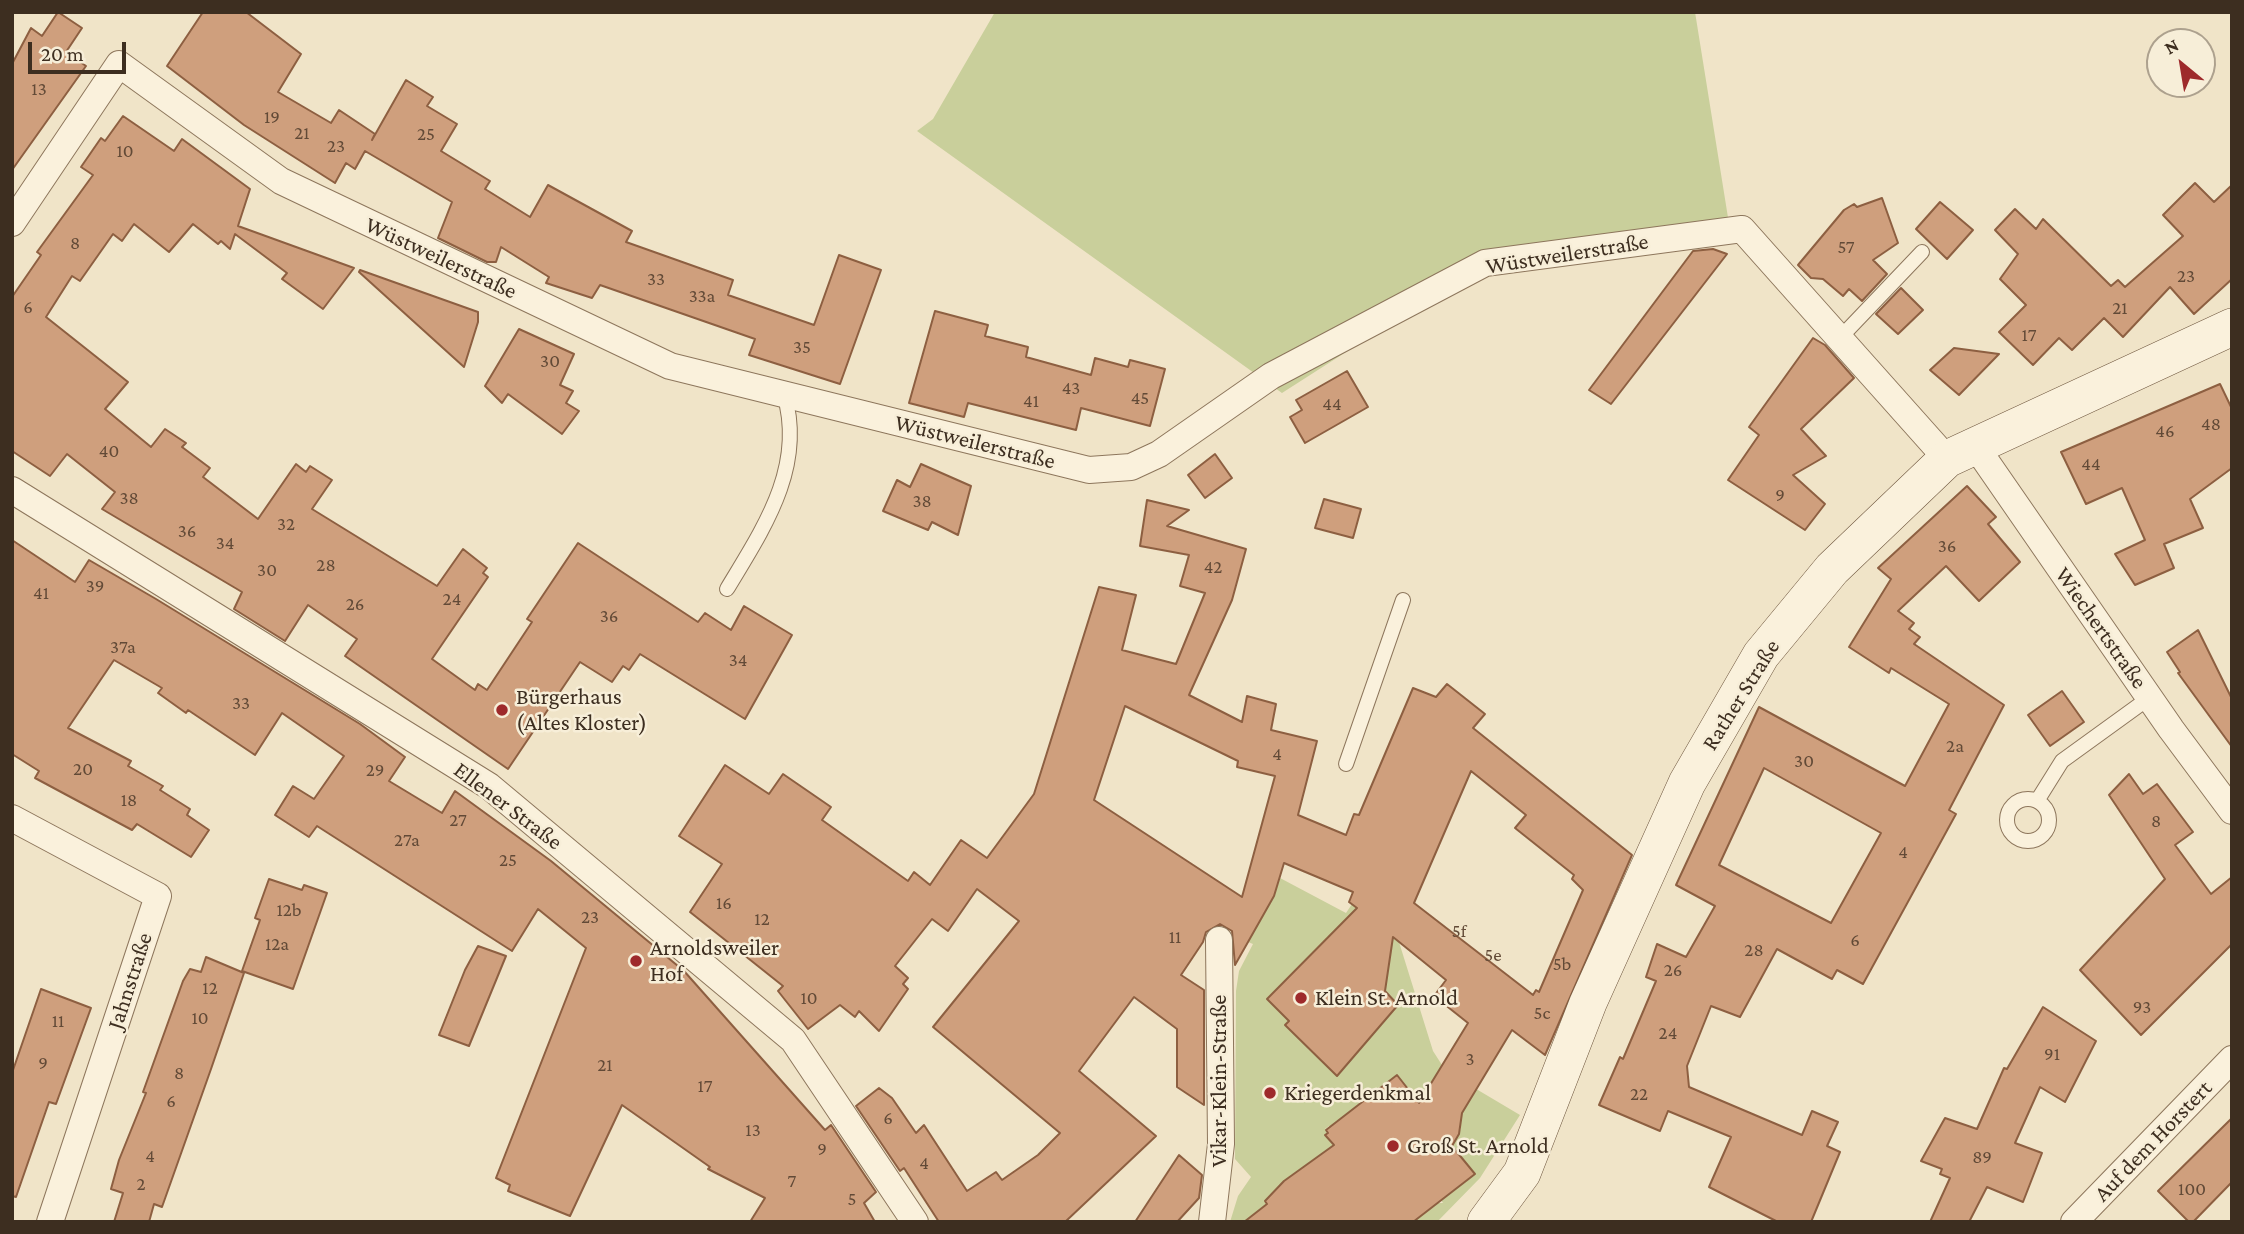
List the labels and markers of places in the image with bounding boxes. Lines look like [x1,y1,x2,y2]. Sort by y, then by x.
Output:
place label: Bürgerhaus (Altes Kloster) [516,683,647,737]
marker: Bürgerhaus (Altes Kloster) [494,702,510,718]
place label: Arnoldsweiler Hof [650,934,779,988]
marker: Arnoldsweiler Hof [628,953,644,969]
place label: Klein St. Arnold [1315,984,1458,1012]
marker: Klein St. Arnold [1293,990,1309,1006]
place label: Kriegerdenkmal [1284,1079,1431,1107]
marker: Kriegerdenkmal [1262,1085,1278,1101]
place label: Groß St. Arnold [1407,1132,1549,1160]
marker: Groß St. Arnold [1385,1138,1401,1154]

